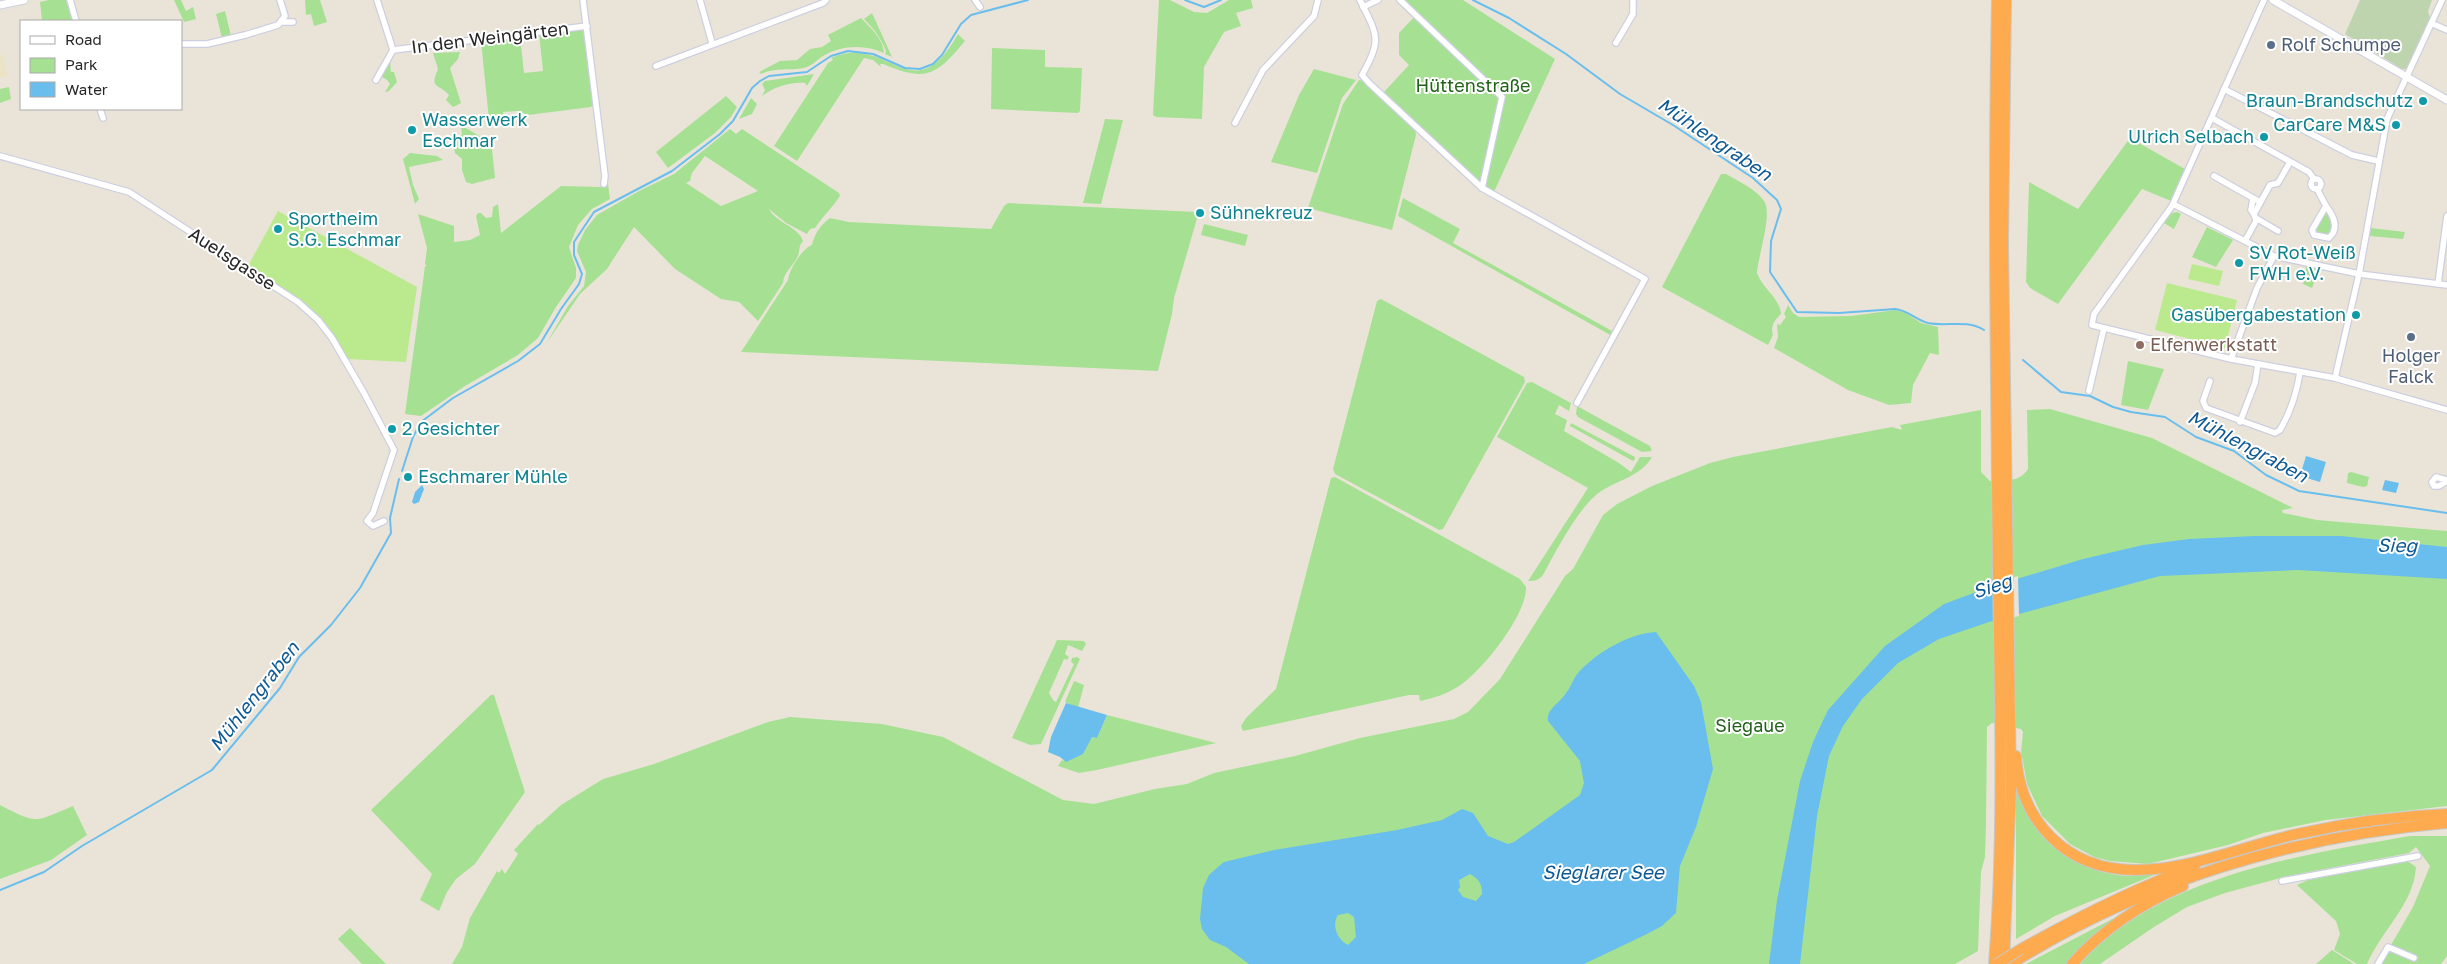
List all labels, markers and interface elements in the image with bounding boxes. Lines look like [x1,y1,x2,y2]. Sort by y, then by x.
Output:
street label: In den Weingärten [410,16,570,58]
legend [20,20,182,110]
text: Road [65,30,102,48]
place label: Rolf Schumpe [2281,33,2401,55]
marker: Rolf Schumpe [2265,39,2277,51]
text: Park [65,55,98,73]
park label: Hüttenstraße [1416,74,1530,96]
text: Water [65,80,108,98]
place label: Braun-Brandschutz [2246,89,2413,111]
water label: Mühlengraben [1654,92,1778,186]
marker: Braun-Brandschutz [2417,95,2429,107]
place label: Wasserwerk Eschmar [422,108,528,151]
place label: CarCare M&S [2273,113,2386,135]
marker: CarCare M&S [2390,119,2402,131]
marker: Wasserwerk Eschmar [406,124,418,136]
place label: Ulrich Selbach [2128,125,2254,147]
marker: Ulrich Selbach [2258,131,2270,143]
place label: Sühnekreuz [1210,201,1313,223]
place label: Sportheim S.G. Eschmar [288,207,401,250]
marker: Sühnekreuz [1194,207,1206,219]
street label: Auelsgasse [185,222,280,294]
marker: Sportheim S.G. Eschmar [272,223,284,235]
place label: SV Rot-Weiß FWH e.V. [2249,241,2356,284]
marker: SV Rot-Weiß FWH e.V. [2233,257,2245,269]
place label: Gasübergabestation [2171,303,2346,325]
marker: Gasübergabestation [2350,309,2362,321]
marker: Holger Falck [2405,331,2417,343]
place label: Elfenwerkstatt [2150,333,2277,355]
marker: Elfenwerkstatt [2134,339,2146,351]
place label: Holger Falck [2382,344,2440,387]
water label: Mühlengraben [2184,404,2313,487]
place label: 2 Gesichter [402,417,500,439]
marker: 2 Gesichter [386,423,398,435]
place label: Eschmarer Mühle [418,465,568,487]
marker: Eschmarer Mühle [402,471,414,483]
water label: Sieg [2377,533,2418,556]
water label: Sieg [1969,568,2016,603]
water label: Mühlengraben [204,636,304,755]
park label: Siegaue [1715,714,1785,736]
water label: Sieglarer See [1542,860,1666,883]

